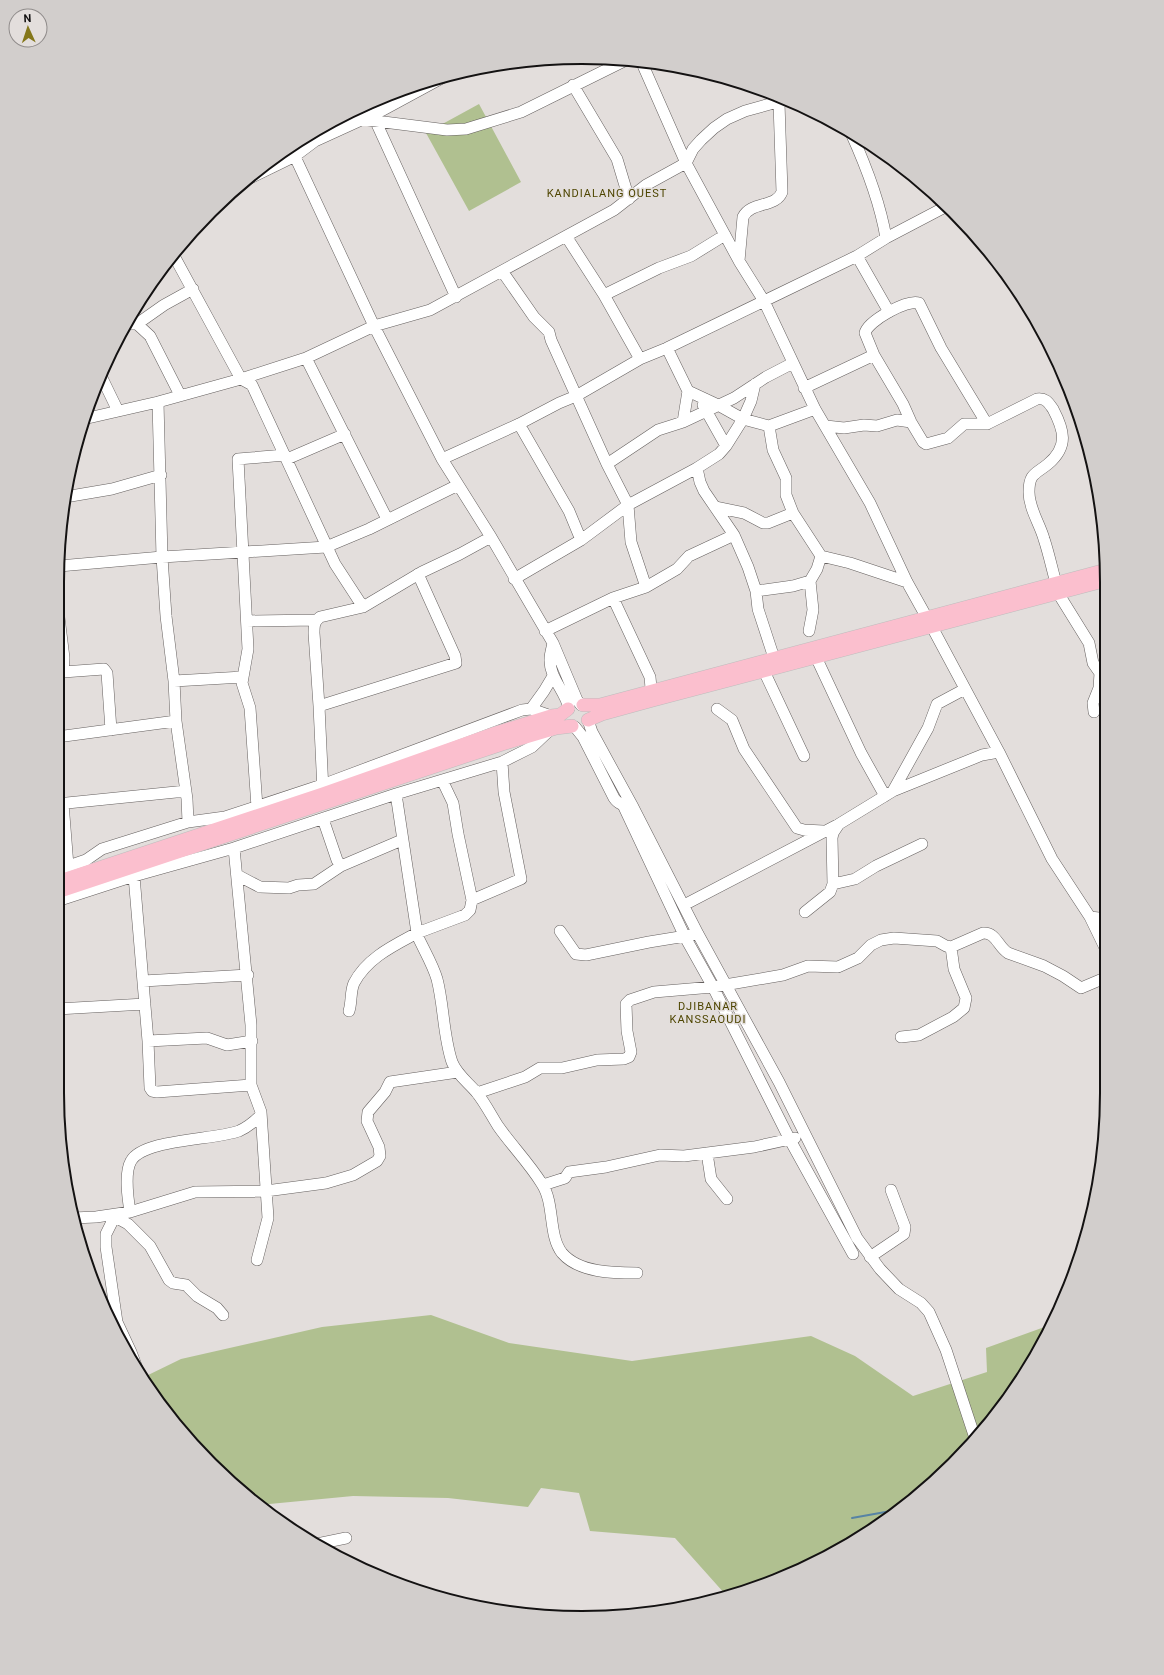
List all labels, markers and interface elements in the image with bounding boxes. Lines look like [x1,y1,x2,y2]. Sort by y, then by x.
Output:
north arrow [8,8,48,48]
text: N [23,12,32,25]
district label: KANDIALANG OUEST [547,187,667,200]
district label: DJIBANAR KANSSAOUDI [669,1000,747,1026]

